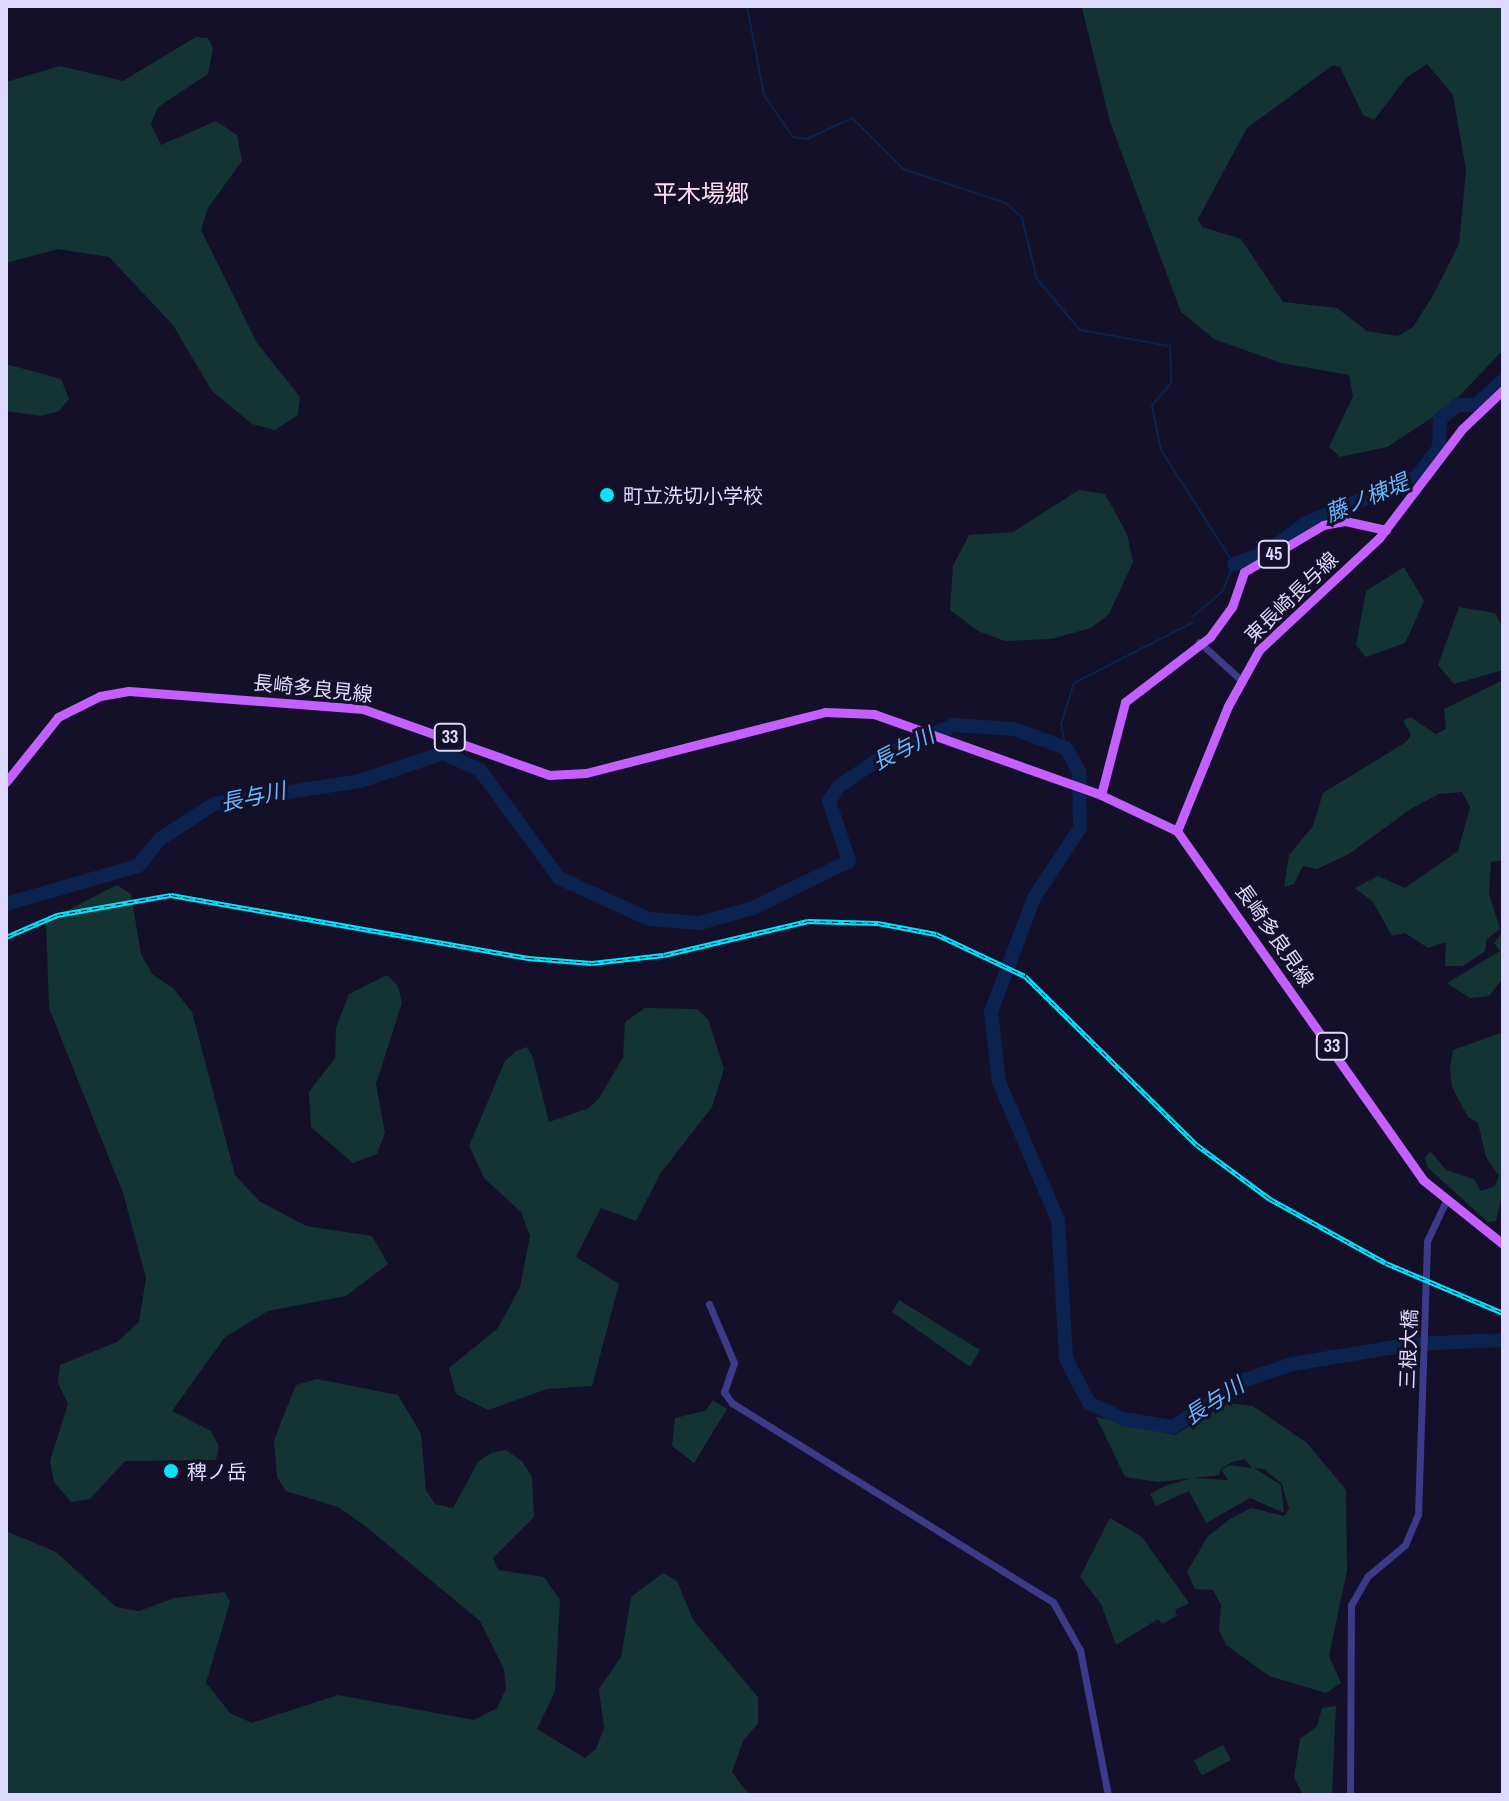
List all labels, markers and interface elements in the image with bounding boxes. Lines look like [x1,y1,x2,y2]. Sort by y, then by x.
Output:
district label: 平木場郷 [653,180,749,208]
water label: 藤ノ棟堤 [1321,469,1413,527]
place label: 町立洗切小学校 [623,483,763,507]
marker: 町立洗切小学校 [598,486,616,504]
road number: 45 [1256,540,1292,568]
street label: 東長崎長与線 [1240,547,1342,647]
street label: 長崎多良見線 [252,670,374,706]
water label: 長与川 [868,722,938,776]
road number: 33 [432,723,468,751]
water label: 長与川 [218,777,288,817]
street label: 長崎多良見線 [1231,879,1319,991]
road number: 33 [1314,1032,1350,1060]
street label: 三根大橋 [1395,1309,1421,1389]
water label: 長与川 [1179,1372,1249,1430]
place label: 稗ノ岳 [187,1459,247,1483]
marker: 稗ノ岳 [162,1462,180,1480]

